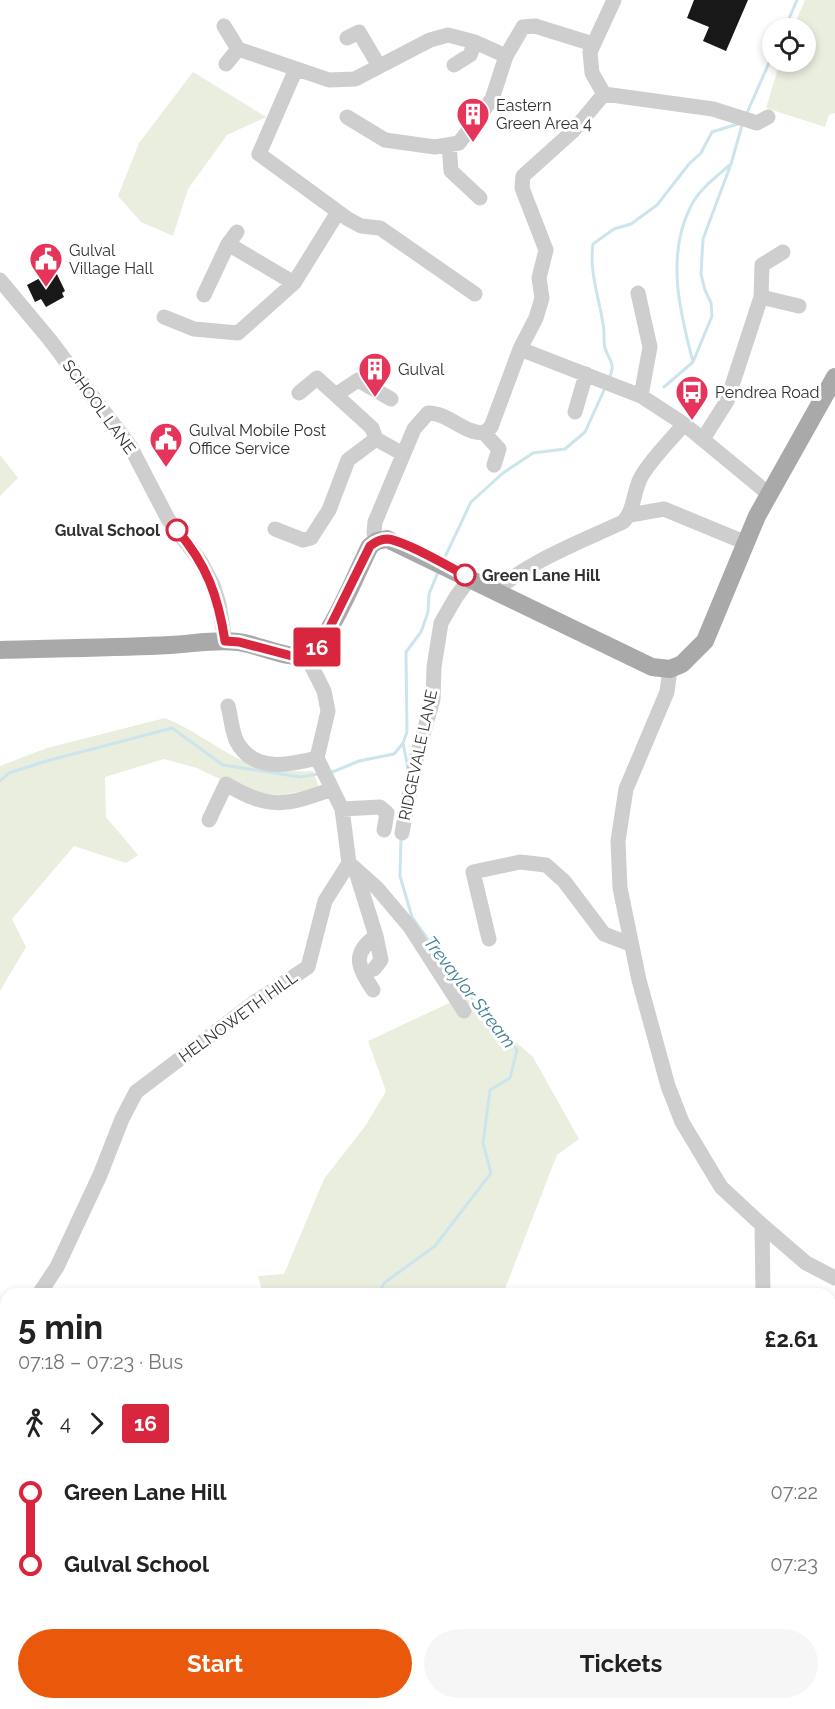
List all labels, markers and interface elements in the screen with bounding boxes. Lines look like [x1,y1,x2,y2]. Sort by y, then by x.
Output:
map controls [762,18,816,72]
button: locate [762,18,816,72]
building icon: Eastern Green Area 4 [455,96,491,143]
place label: Eastern Green Area 4 [496,96,592,133]
public building icon: Gulval Village Hall [28,241,64,288]
place label: Gulval Village Hall [69,241,154,278]
building icon: Gulval [357,351,393,398]
street label: SCHOOL LANE [58,356,140,458]
place label: Gulval [398,360,445,379]
bus stop icon: Pendrea Road [674,374,710,421]
place label: Pendrea Road [715,383,819,402]
public building icon: Gulval Mobile Post Office Service [148,421,184,468]
place label: Gulval Mobile Post Office Service [189,421,327,458]
marker: Gulval School [166,519,188,541]
place label: Gulval School [55,521,161,540]
marker: Green Lane Hill [454,564,476,586]
place label: Green Lane Hill [482,566,601,585]
line badge: 16 [290,628,344,666]
text: 16 [305,635,329,660]
street label: RIDGEVALE LANE [395,688,441,822]
water label: Trevaylor Stream [420,932,520,1052]
street label: HELNOWETH HILL [175,967,301,1066]
text: 5 min [18,1308,103,1347]
text: £2.61 [764,1326,818,1352]
text: 07:18 – 07:23 · Bus [18,1350,183,1374]
icon: walk [18,1407,51,1440]
icon: forward [80,1407,113,1440]
text: 4 [60,1411,71,1435]
text: 16 [134,1411,157,1436]
text: Green Lane Hill [64,1479,226,1505]
text: 07:22 [771,1480,818,1504]
text: Gulval School [64,1551,209,1577]
text: 07:23 [770,1552,818,1576]
button: Start [18,1629,412,1698]
button: Tickets [424,1629,818,1698]

